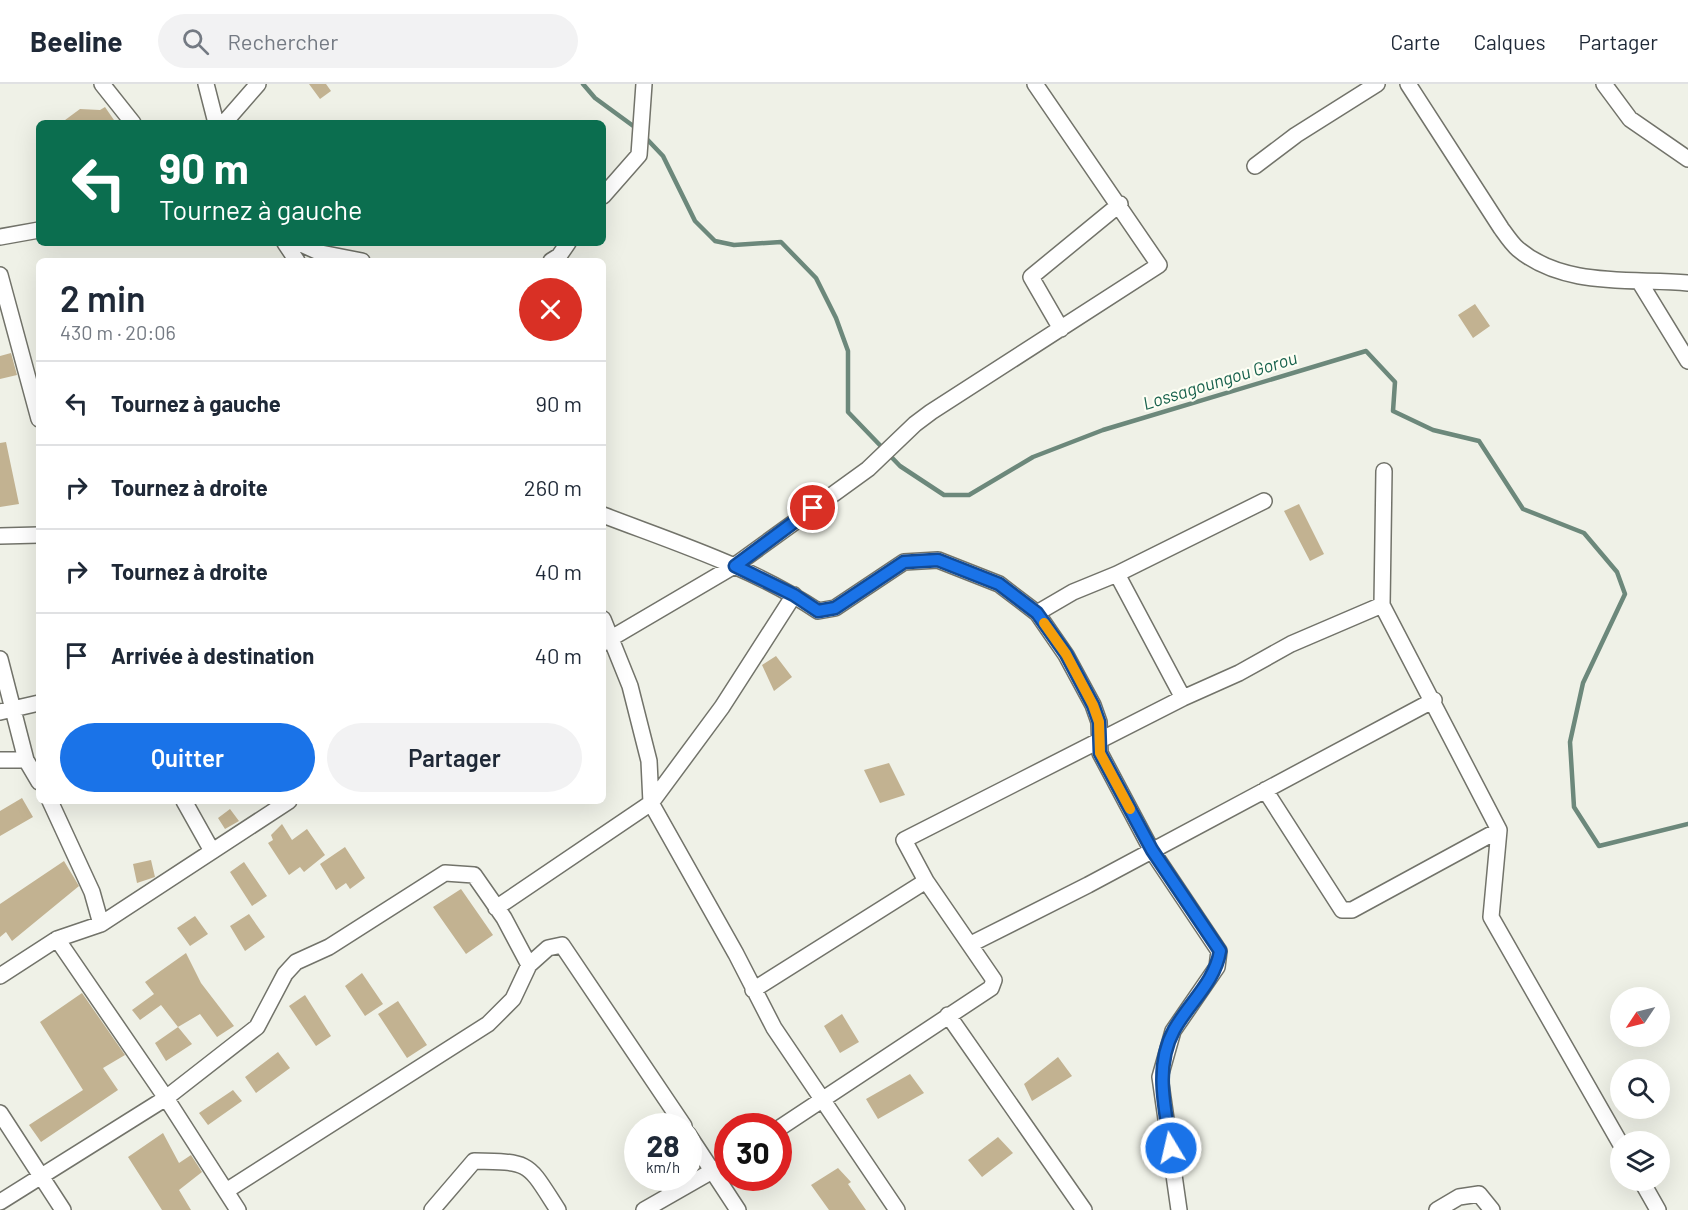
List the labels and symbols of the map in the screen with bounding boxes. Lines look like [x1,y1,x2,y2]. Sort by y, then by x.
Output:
water label: Lossagoungou Gorou [1140,346,1300,414]
pin [787,482,838,533]
north arrow [1610,987,1670,1047]
speed limit sign: 30 [714,1113,792,1191]
position arrow [1139,1116,1203,1180]

